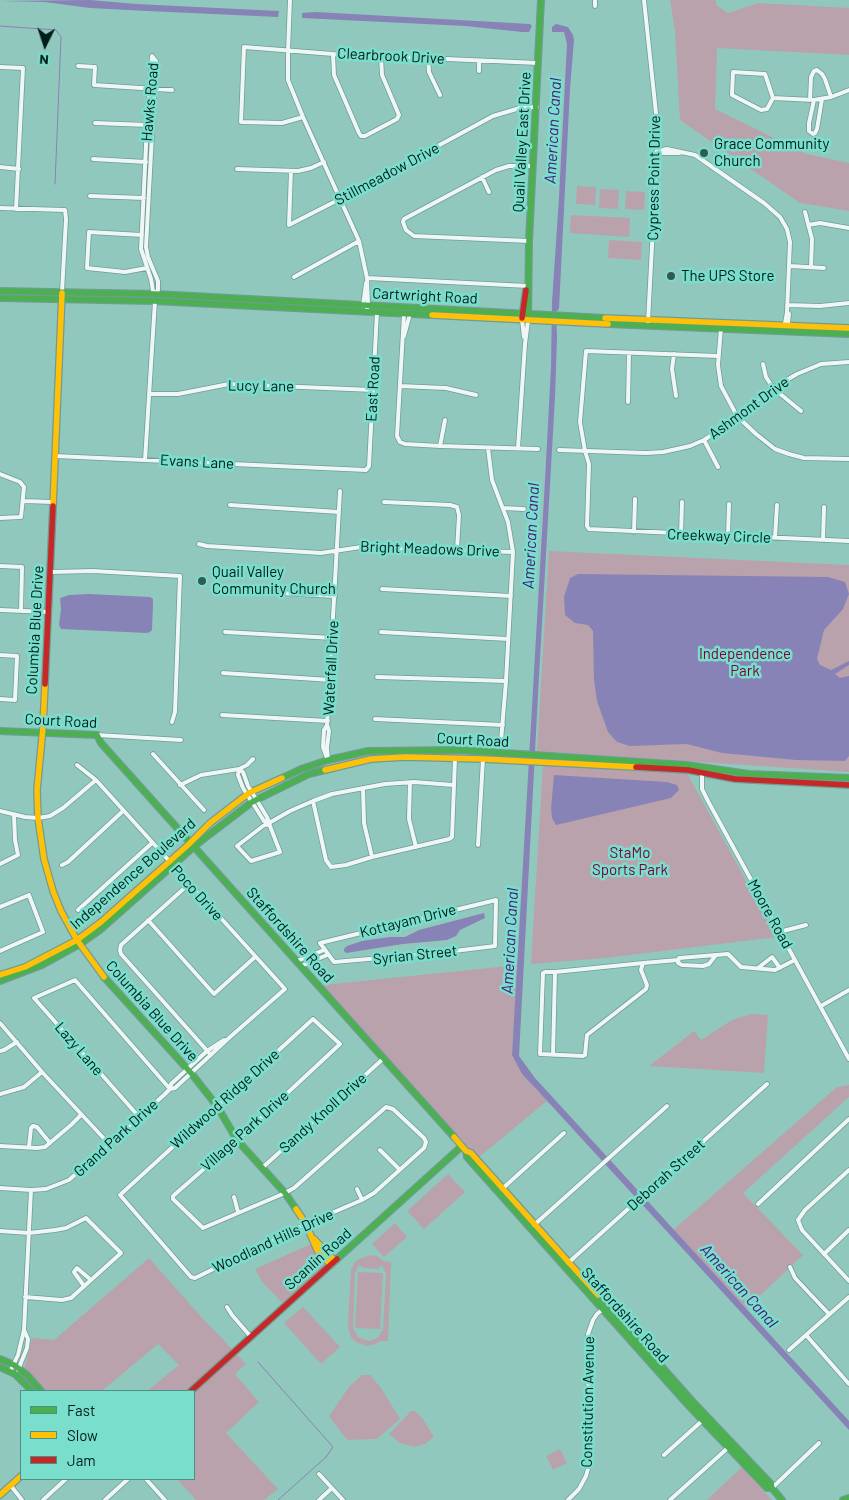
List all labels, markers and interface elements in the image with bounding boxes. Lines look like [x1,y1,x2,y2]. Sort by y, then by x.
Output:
north arrow [20,20,70,70]
street label: Clearbrook Drive [337,44,445,68]
text: N [39,52,49,69]
street label: Hawks Road [138,62,162,142]
street label: Quail Valley East Drive [509,71,535,213]
water label: American Canal [541,77,565,185]
street label: Cypress Point Drive [644,115,664,241]
place label: Grace Community Church [714,135,829,170]
street label: Stillmeadow Drive [332,139,442,209]
marker: Grace Community Church [698,147,710,159]
place label: The UPS Store [681,267,774,285]
marker: The UPS Store [665,270,677,282]
street label: Cartwright Road [372,284,478,308]
street label: East Road [362,356,384,422]
street label: Ashmont Drive [705,373,793,443]
street label: Lucy Lane [228,376,294,396]
street label: Evans Lane [159,451,235,473]
water label: American Canal [519,482,543,590]
street label: Creekway Circle [667,525,771,547]
street label: Bright Meadows Drive [360,538,500,560]
place label: Quail Valley Community Church [212,563,336,598]
street label: Columbia Blue Drive [23,565,47,695]
marker: Quail Valley Community Church [196,575,208,587]
street label: Waterfall Drive [320,620,342,716]
park label: Independence Park [699,645,791,680]
street label: Court Road [24,710,98,732]
street label: Court Road [436,729,510,751]
street label: Independence Boulevard [67,815,199,933]
park label: StaMo Sports Park [592,844,668,879]
street label: Poco Drive [167,861,227,925]
street label: Moore Road [744,876,796,952]
street label: Staffordshire Road [242,884,338,986]
water label: American Canal [498,887,522,995]
street label: Kottayam Drive [358,900,458,942]
street label: Syrian Street [372,942,458,968]
street label: Columbia Blue Drive [102,957,202,1065]
street label: Lazy Lane [51,1019,107,1079]
street label: Wildwood Ridge Drive [167,1045,283,1153]
street label: Sandy Knoll Drive [276,1069,370,1157]
street label: Village Park Drive [197,1087,293,1175]
street label: Grand Park Drive [70,1095,162,1181]
street label: Deborah Street [623,1135,709,1215]
street label: Woodland Hills Drive [210,1205,336,1277]
street label: Scanlin Road [281,1224,355,1294]
water label: American Canal [696,1240,782,1332]
street label: Staffordshire Road [577,1264,673,1366]
street label: Constitution Avenue [578,1336,598,1468]
legend [20,1390,195,1480]
text: Fast [67,1401,95,1419]
text: Slow [67,1426,98,1444]
text: Jam [67,1451,96,1469]

